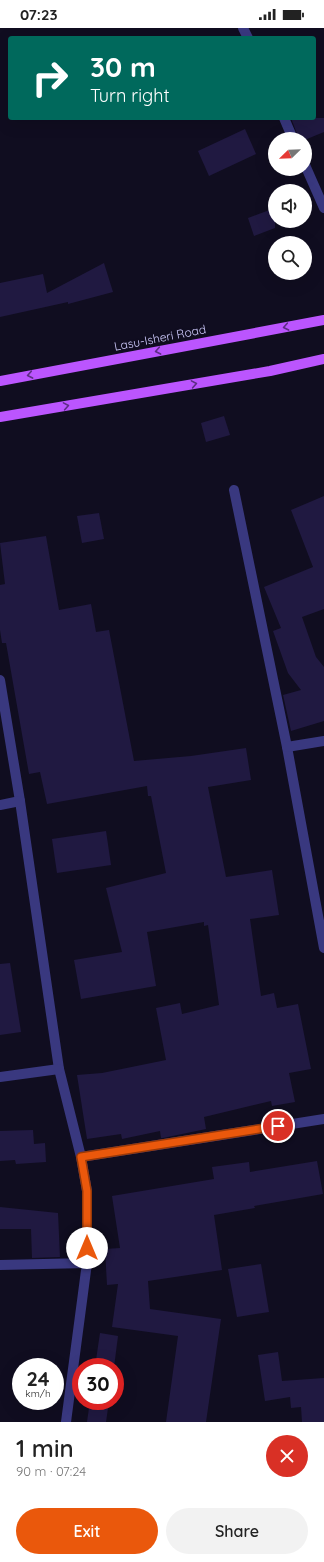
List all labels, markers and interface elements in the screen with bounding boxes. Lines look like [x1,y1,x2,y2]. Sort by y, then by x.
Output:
text: 07:23 [20,5,58,24]
text: 30 m [90,49,156,84]
icon: right [24,52,76,104]
text: Turn right [90,84,170,107]
north arrow [268,132,312,176]
map controls [268,132,312,280]
button: sound [268,184,312,228]
button: search [268,236,312,280]
street label: Lasu-Isheri Road [113,321,207,354]
one-way arrow [283,322,289,331]
one-way arrow [155,346,161,355]
one-way arrow [27,371,33,379]
one-way arrow [191,380,197,389]
one-way arrow [63,402,69,411]
pin [261,1109,295,1143]
icon: arrive [267,1115,289,1137]
position arrow [66,1227,108,1269]
speed limit sign: 30 [72,1358,124,1410]
text: 24 [26,1366,50,1391]
text: km/h [25,1387,51,1400]
text: 1 min [16,1433,74,1463]
button: close [266,1435,308,1477]
text: 90 m · 07:24 [16,1463,86,1479]
button: Exit [16,1508,158,1554]
button: Share [166,1508,308,1554]

